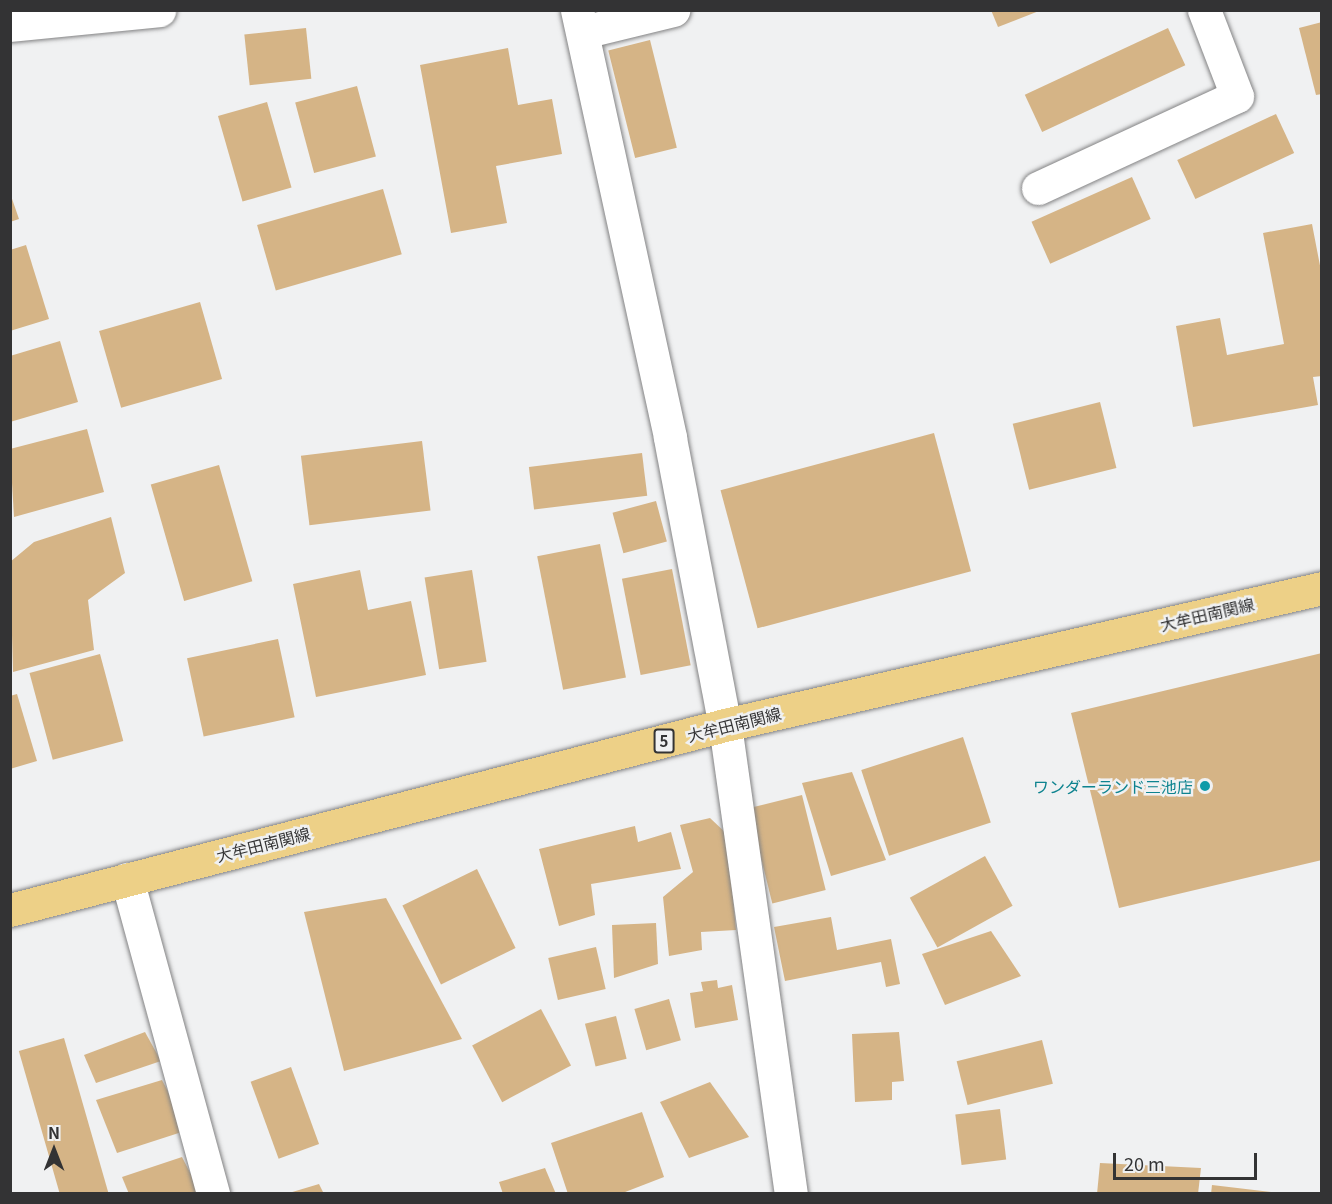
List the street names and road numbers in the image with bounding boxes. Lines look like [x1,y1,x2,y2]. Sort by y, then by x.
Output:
street label: 大牟田南関線 [1158,594,1256,634]
street label: 大牟田南関線 [685,703,783,745]
road number: 5 [654,729,674,753]
street label: 大牟田南関線 [214,823,312,865]

